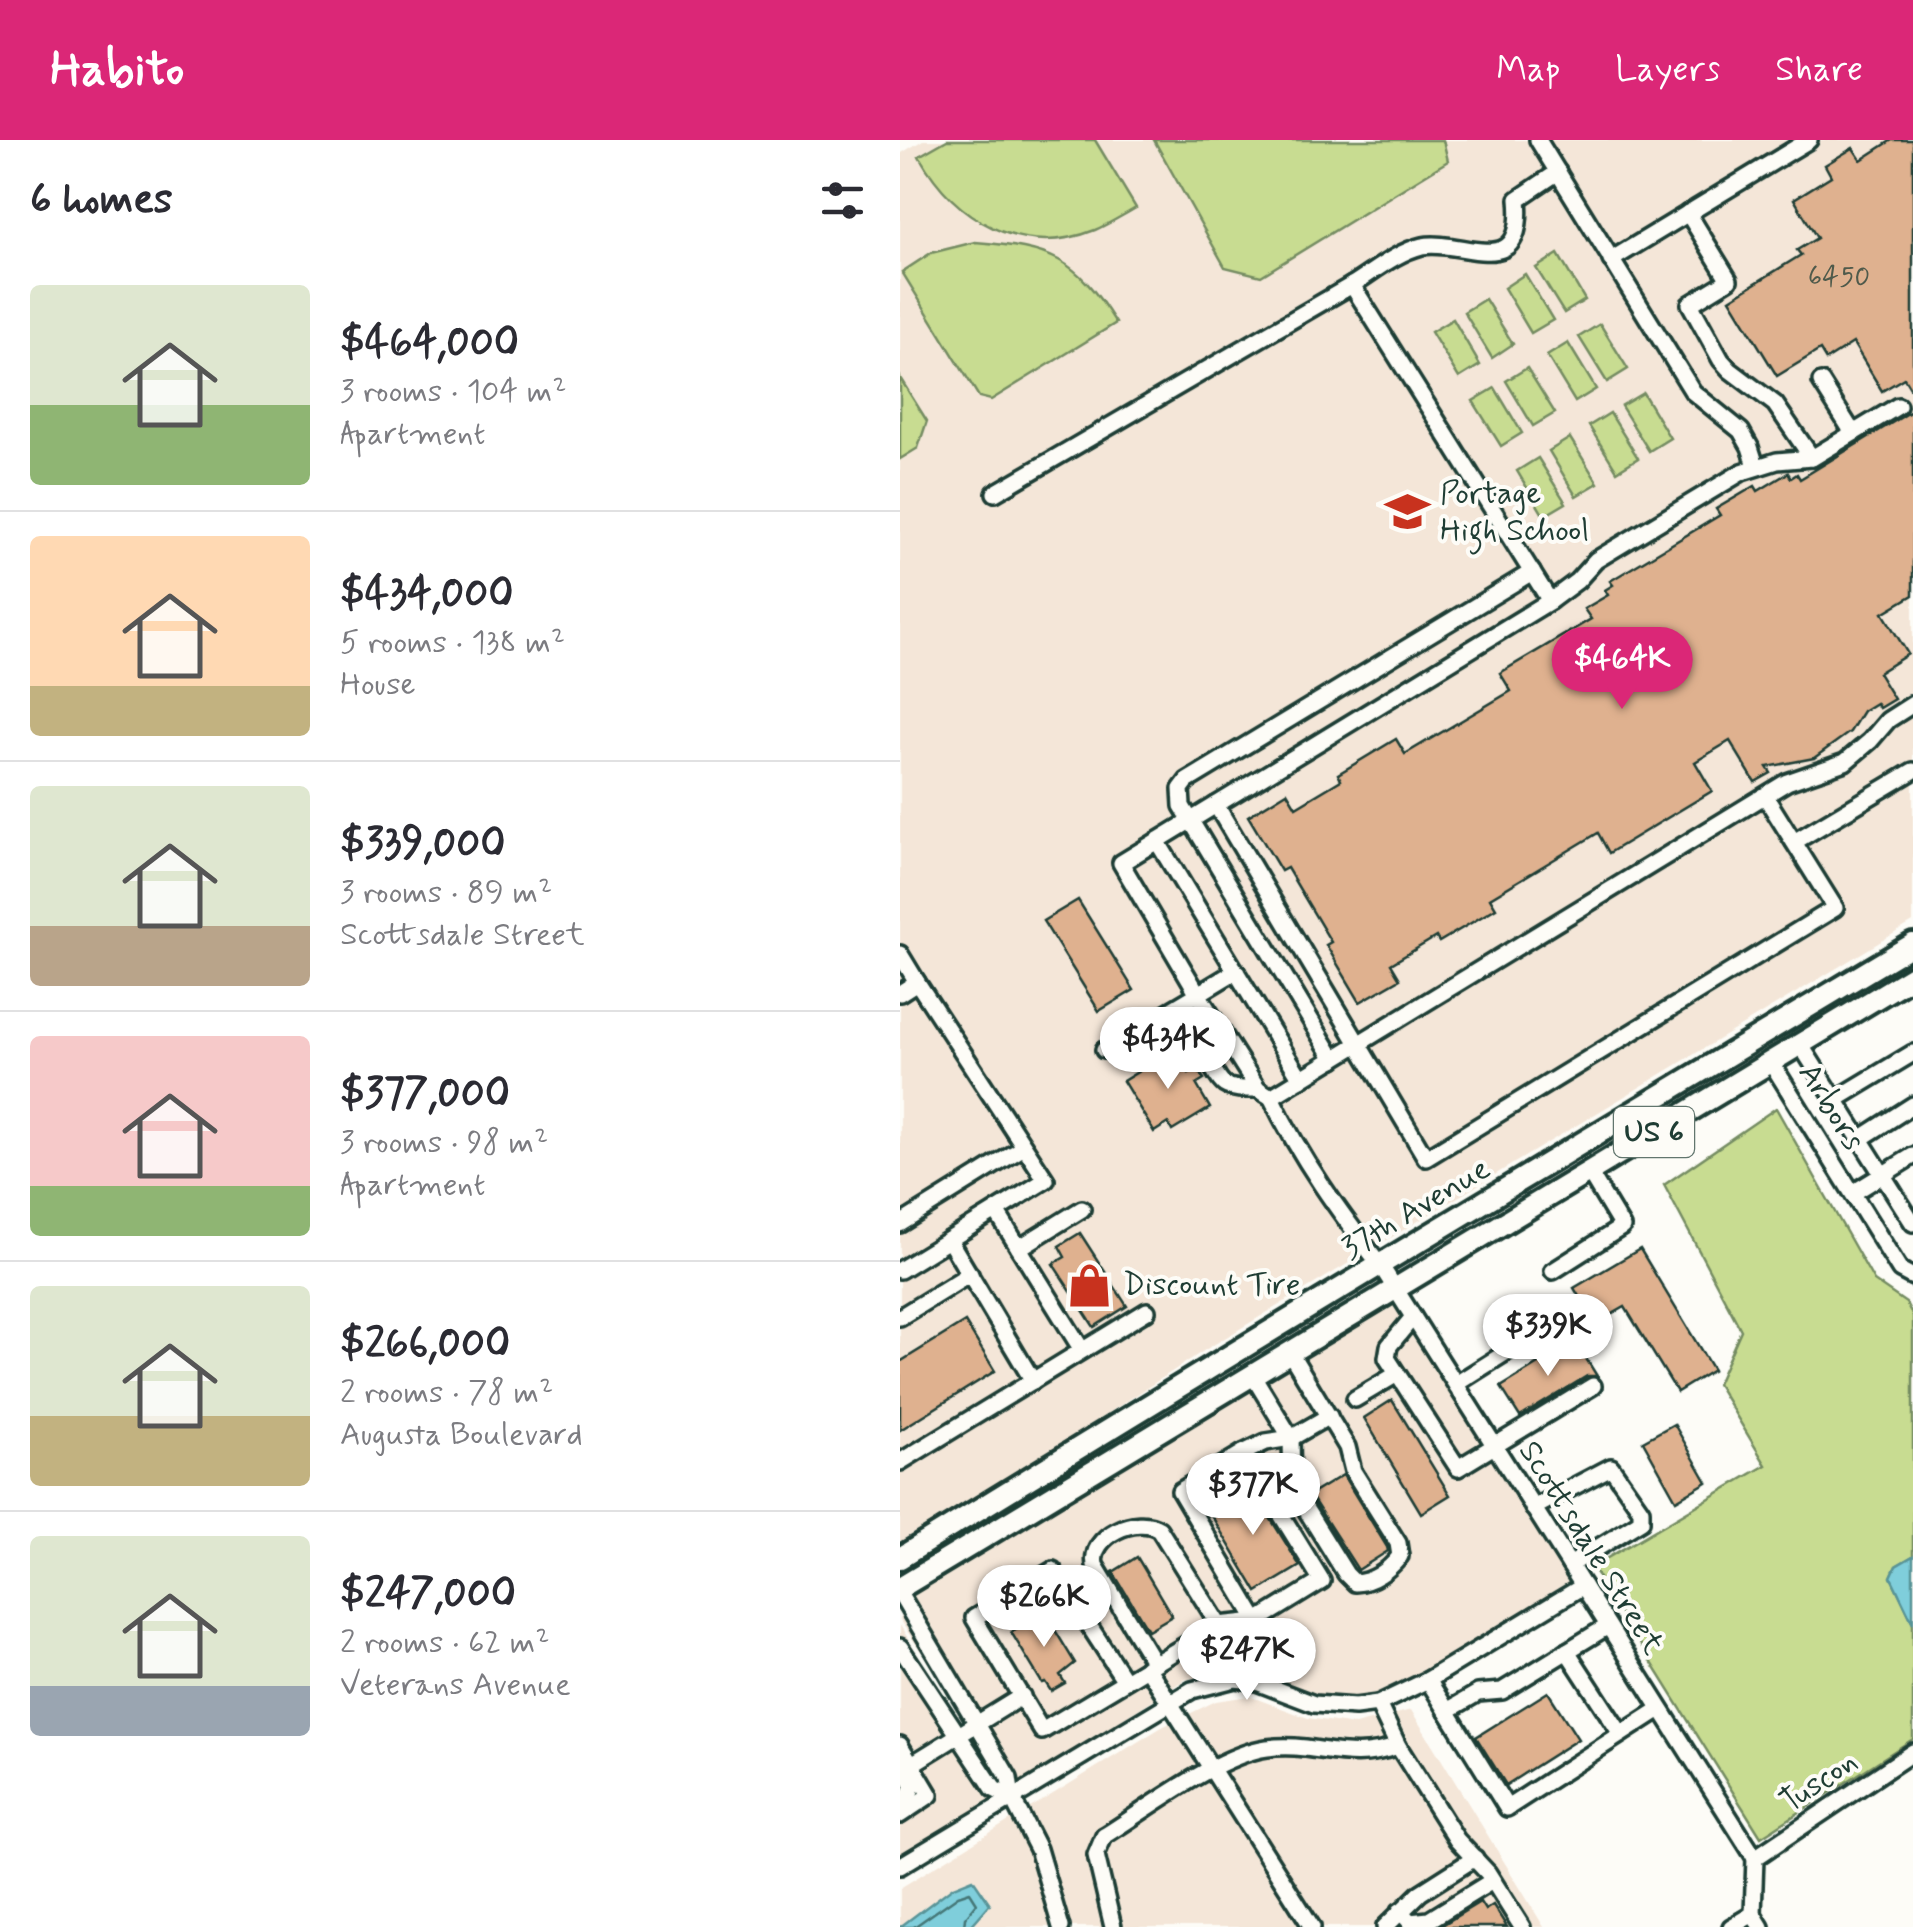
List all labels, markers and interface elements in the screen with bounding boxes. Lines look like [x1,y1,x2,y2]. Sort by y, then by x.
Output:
text: Habito [50,39,184,102]
text: Map [1496,47,1560,93]
text: Layers [1615,47,1720,93]
text: Share [1775,47,1863,93]
text: 6 homes [30,173,173,228]
icon: filters [815,173,870,228]
house number: 6450 [1808,259,1870,296]
text: $464,000 [340,316,519,371]
icon: home [110,325,230,445]
text: 3 rooms · 104 m² [340,371,566,413]
text: Apartment [340,413,485,455]
place label: Portage High School [1440,473,1589,555]
school or university icon: Portage High School [1383,488,1431,536]
text: $434,000 [340,567,514,622]
icon: home [110,576,230,696]
text: 5 rooms · 138 m² [340,622,565,664]
pin: $464K [1552,627,1692,712]
text: $464K [1574,638,1670,680]
text: House [340,664,416,706]
text: $339,000 [340,817,505,872]
icon: home [110,826,230,946]
text: 3 rooms · 89 m² [340,872,552,914]
text: Scottsdale Street [340,914,585,956]
pin: $434K [1098,1007,1238,1092]
text: $434K [1122,1018,1214,1060]
street label: Arbors [1788,1055,1874,1159]
text: $377,000 [340,1067,510,1122]
icon: home [110,1076,230,1196]
road number: US 6 [1614,1107,1694,1157]
text: 3 rooms · 98 m² [340,1122,548,1164]
street label: 37th Avenue [1334,1148,1498,1270]
text: Apartment [340,1164,485,1206]
shop icon: Discount Tire [1066,1261,1114,1309]
place label: Discount Tire [1123,1264,1301,1306]
pin: $339K [1478,1294,1618,1379]
text: $339K [1505,1305,1591,1347]
text: $266,000 [340,1317,510,1372]
icon: home [110,1326,230,1446]
text: 2 rooms · 78 m² [340,1372,553,1414]
text: Augusta Boulevard [340,1414,583,1456]
street label: Scottsdale Street [1508,1433,1674,1663]
pin: $377K [1183,1453,1323,1538]
text: $377K [1208,1464,1298,1506]
pin: $266K [974,1565,1114,1650]
text: $247,000 [340,1567,516,1622]
icon: home [110,1576,230,1696]
text: $266K [999,1576,1089,1618]
pin: $247K [1177,1618,1317,1703]
text: 2 rooms · 62 m² [340,1622,549,1664]
text: $247K [1200,1629,1294,1671]
text: Veterans Avenue [340,1664,571,1706]
street label: Tuscon [1772,1741,1866,1823]

